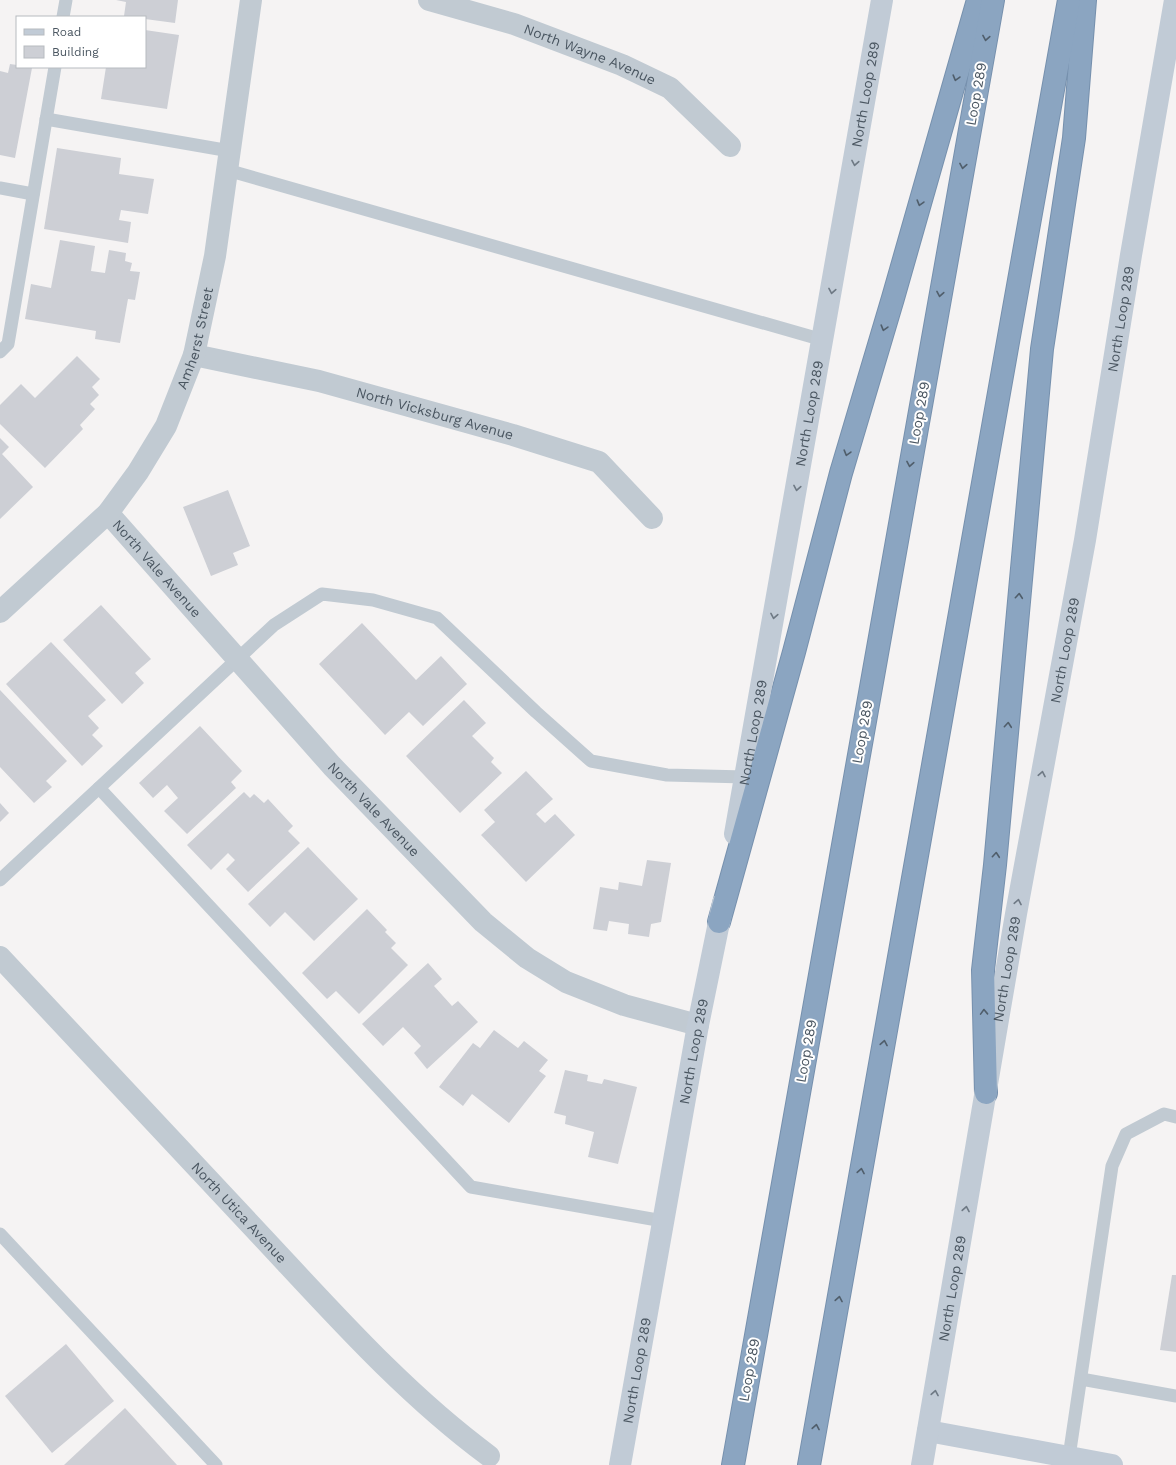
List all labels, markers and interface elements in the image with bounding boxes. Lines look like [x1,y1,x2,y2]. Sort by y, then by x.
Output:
legend [16,16,146,68]
street label: North Wayne Avenue [522,20,659,88]
text: Road [52,25,81,39]
one-way arrow [982,35,991,42]
street label: North Loop 289 [848,40,883,149]
text: Building [52,45,99,59]
street label: Loop 289 [963,61,989,127]
one-way arrow [952,74,961,81]
one-way arrow [851,160,859,166]
one-way arrow [960,163,968,169]
one-way arrow [916,199,925,206]
street label: North Loop 289 [1104,265,1137,373]
street label: Amherst Street [173,286,216,391]
one-way arrow [828,288,837,294]
one-way arrow [937,291,945,297]
one-way arrow [880,324,889,331]
street label: North Loop 289 [792,359,826,468]
street label: Loop 289 [906,380,932,446]
street label: North Vicksburg Avenue [354,384,515,443]
one-way arrow [843,449,852,456]
one-way arrow [906,461,915,467]
one-way arrow [793,484,802,491]
street label: North Vale Avenue [110,516,204,621]
one-way arrow [1015,593,1024,599]
street label: North Loop 289 [1047,596,1082,705]
one-way arrow [770,612,779,619]
street label: North Loop 289 [736,678,770,787]
street label: Loop 289 [849,699,875,765]
one-way arrow [1003,722,1012,728]
street label: North Vale Avenue [325,759,423,860]
one-way arrow [1037,771,1046,777]
one-way arrow [991,852,1000,858]
one-way arrow [1013,898,1022,905]
street label: North Loop 289 [990,915,1023,1023]
street label: North Loop 289 [676,997,711,1106]
one-way arrow [980,1009,988,1015]
street label: Loop 289 [793,1018,819,1084]
one-way arrow [879,1039,888,1046]
street label: North Utica Avenue [188,1159,290,1266]
one-way arrow [856,1167,865,1174]
one-way arrow [961,1206,970,1212]
street label: North Loop 289 [935,1234,969,1343]
one-way arrow [834,1295,842,1302]
street label: North Loop 289 [620,1316,654,1425]
street label: Loop 289 [736,1337,762,1403]
one-way arrow [930,1389,938,1396]
one-way arrow [811,1423,820,1430]

